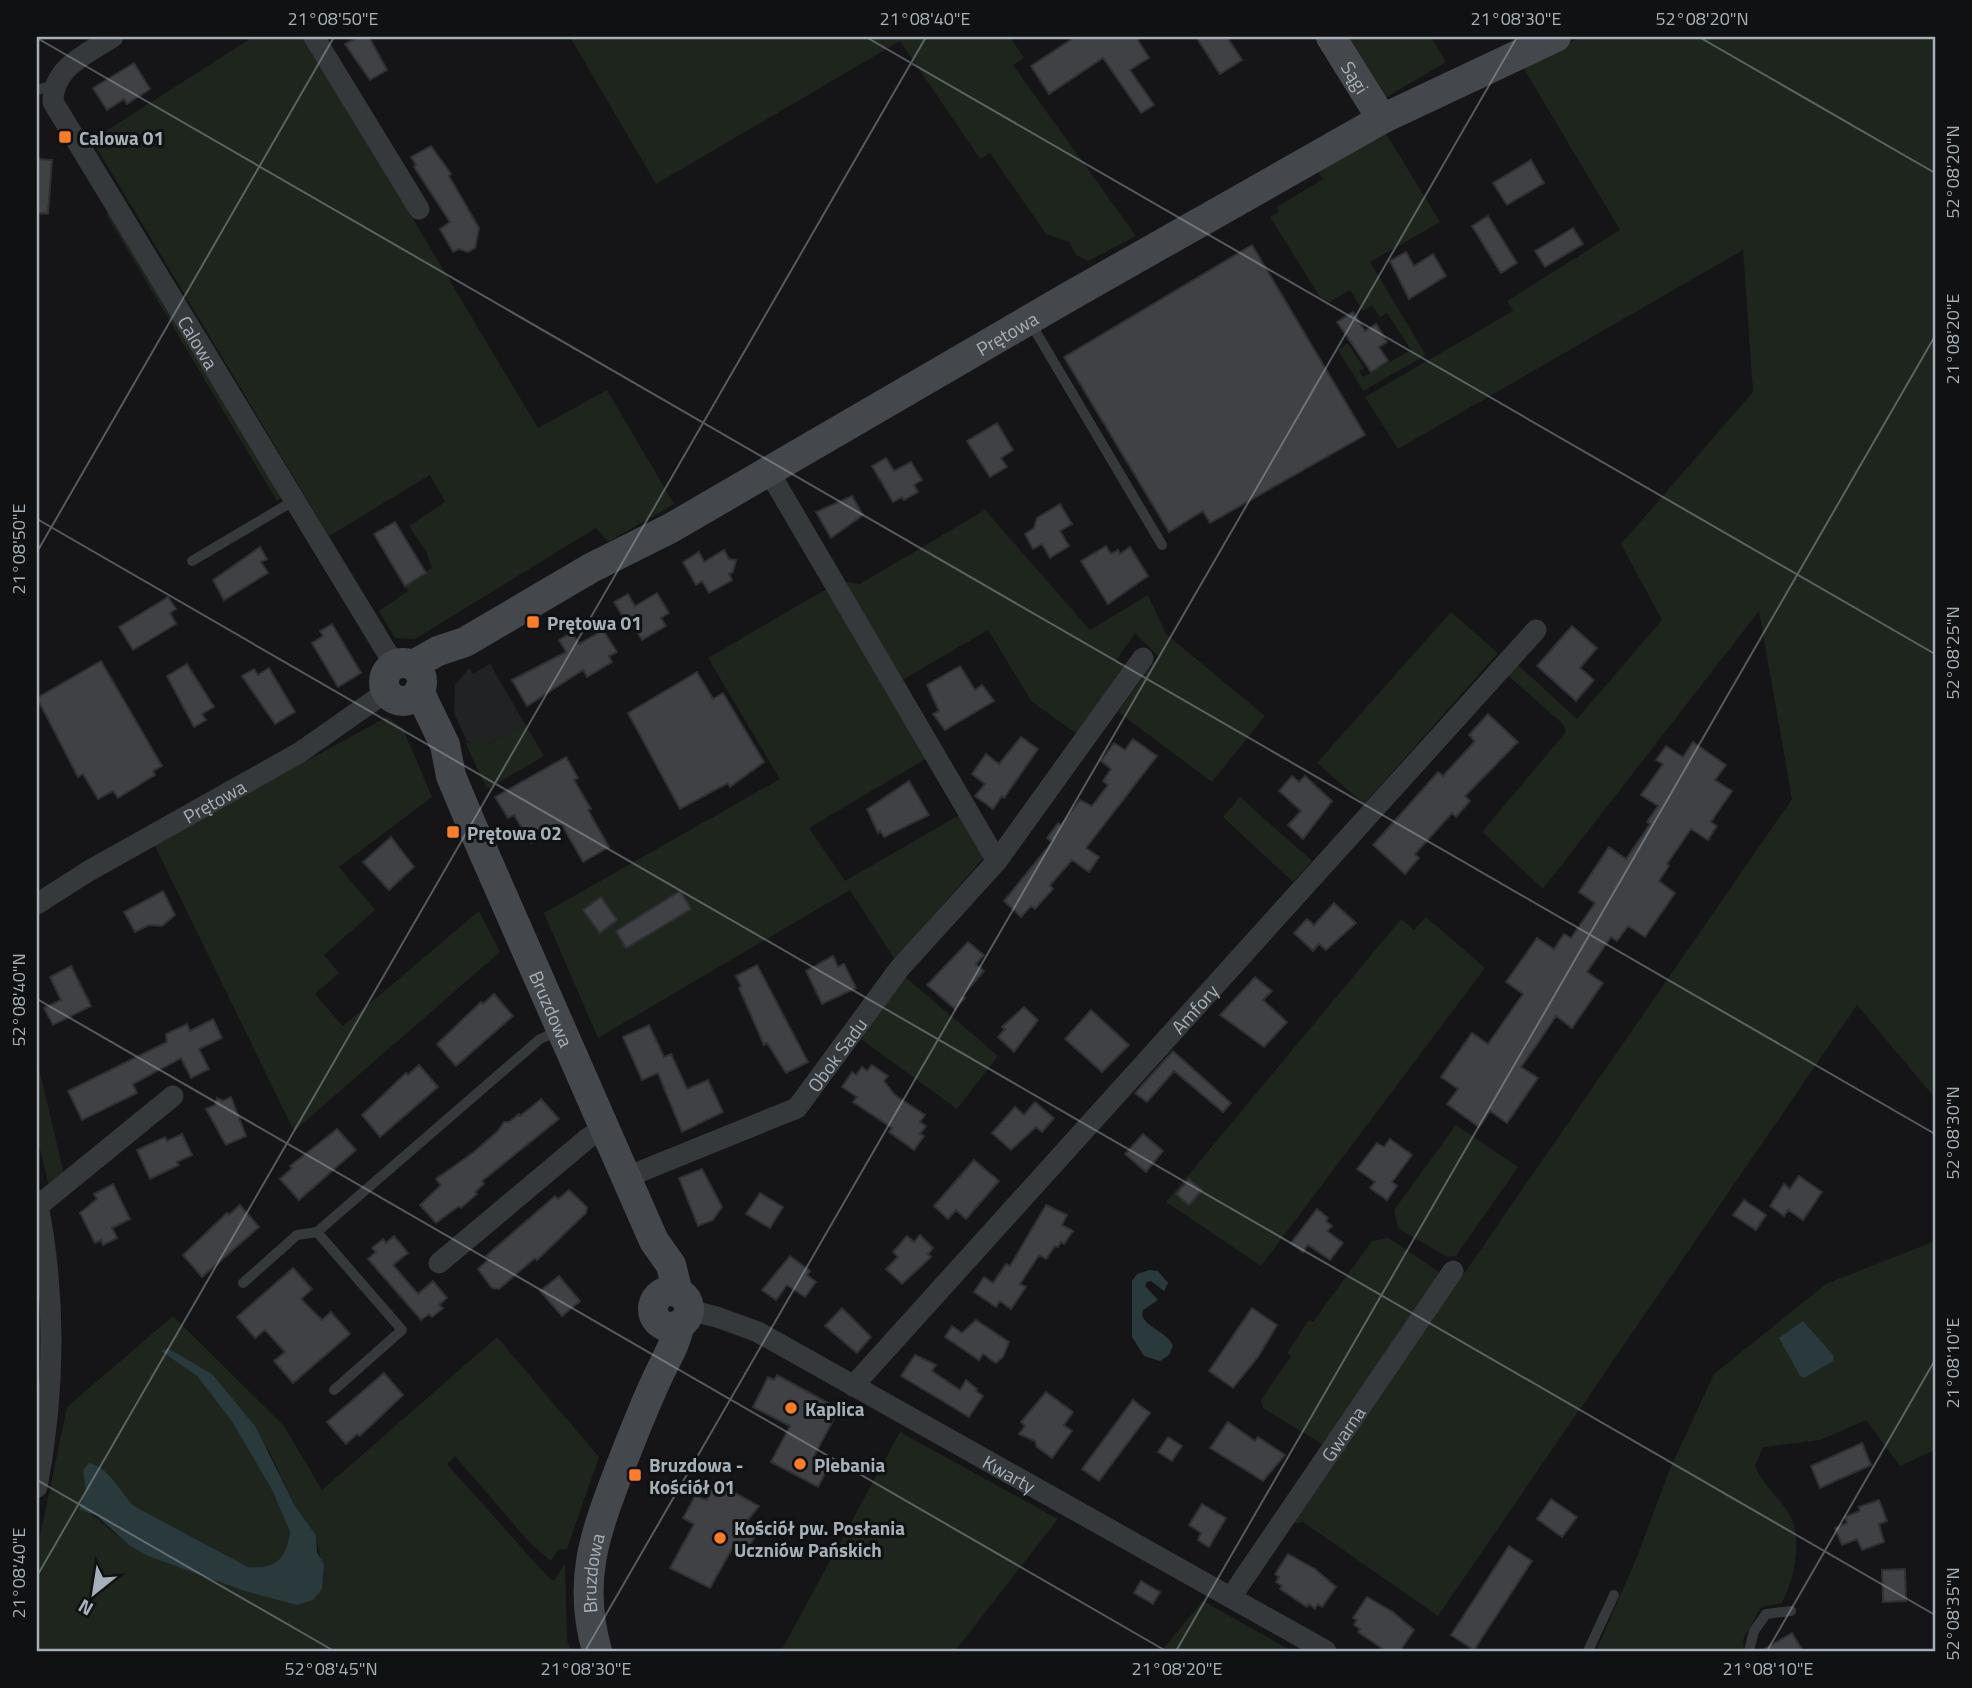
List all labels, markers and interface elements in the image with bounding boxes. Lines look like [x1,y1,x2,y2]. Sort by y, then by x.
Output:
text: 21°08'50"E [288,5,379,32]
text: 21°08'40"E [880,5,971,32]
text: 21°08'30"E [1471,5,1562,32]
text: 52°08'20"N [1655,5,1749,32]
street label: Sągi [1335,55,1377,99]
place label: Calowa 01 [79,123,164,152]
text: 52°08'20"N [1939,125,1966,219]
marker: Calowa 01 [57,129,73,145]
text: 21°08'20"E [1939,293,1966,384]
street label: Prętowa [970,303,1044,362]
street label: Calowa [171,310,226,375]
text: 21°08'50"E [5,503,32,594]
text: 52°08'25"N [1939,606,1966,700]
place label: Prętowa 01 [547,608,642,637]
marker: Prętowa 01 [525,614,541,630]
street label: Prętowa [177,771,251,830]
place label: Prętowa 02 [467,818,562,847]
marker: Prętowa 02 [445,824,461,840]
text: 52°08'40"N [5,953,32,1047]
street label: Bruzdowa [523,966,582,1052]
street label: Amfory [1164,977,1225,1040]
street label: Obok Sadu [799,1011,873,1098]
text: 52°08'30"N [1939,1086,1966,1180]
text: 21°08'10"E [1939,1317,1966,1408]
place label: Kaplica [805,1394,865,1423]
street label: Gwarna [1313,1399,1372,1467]
marker: Kaplica [783,1400,799,1416]
street label: Kwarty [978,1447,1041,1500]
place label: Bruzdowa - Kościół 01 [649,1450,744,1501]
place label: Plebania [814,1450,885,1479]
marker: Plebania [792,1456,808,1472]
marker: Bruzdowa - Kościół 01 [627,1467,643,1483]
place label: Kościół pw. Posłania Uczniów Pańskich [734,1513,905,1564]
text: 21°08'40"E [5,1527,32,1618]
street label: Bruzdowa [574,1529,611,1614]
marker: Kościół pw. Posłania Uczniów Pańskich [712,1530,728,1546]
north arrow [60,1558,130,1628]
text: 52°08'35"N [1939,1567,1966,1661]
text: N [72,1592,98,1624]
text: 52°08'45"N [284,1655,378,1682]
text: 21°08'30"E [541,1655,632,1682]
text: 21°08'20"E [1132,1655,1223,1682]
text: 21°08'10"E [1723,1655,1814,1682]

